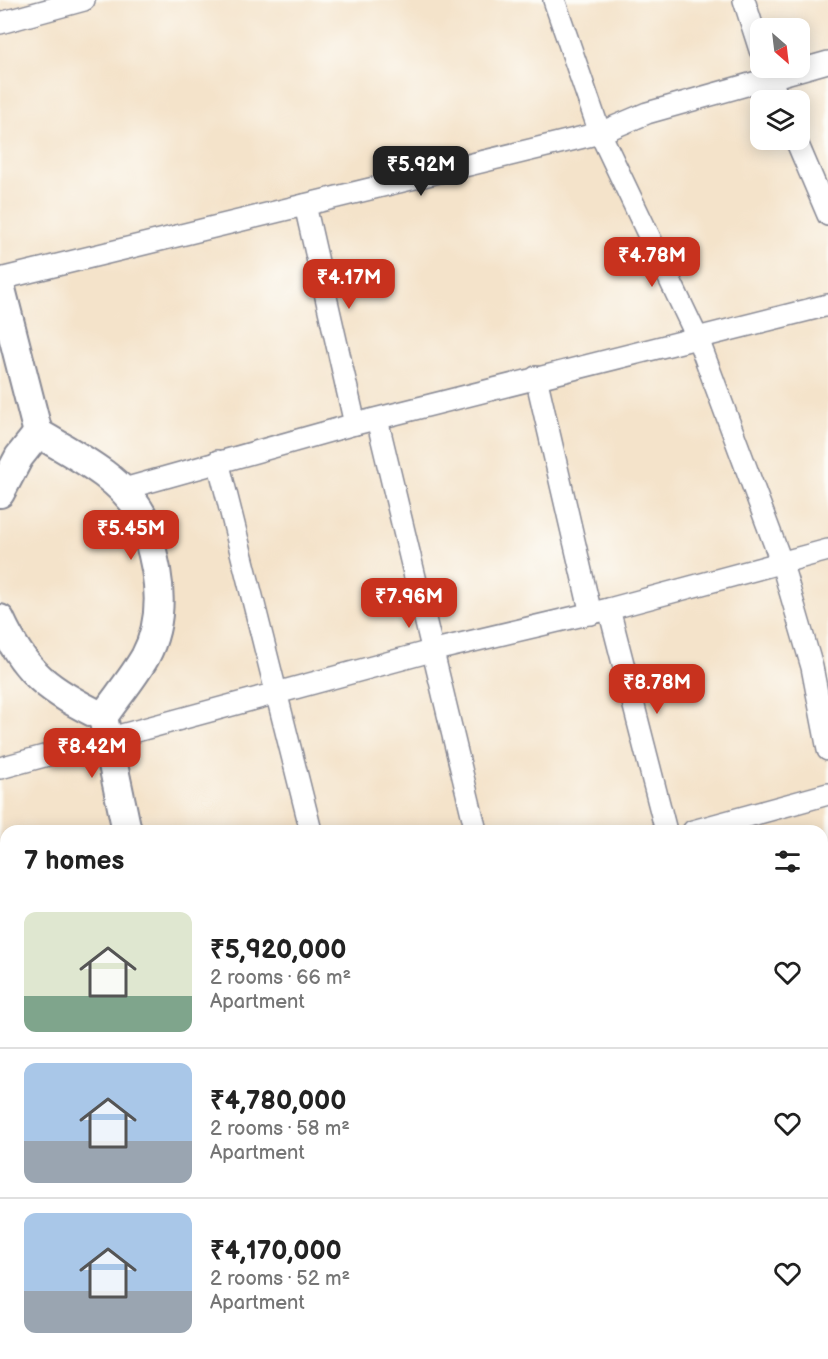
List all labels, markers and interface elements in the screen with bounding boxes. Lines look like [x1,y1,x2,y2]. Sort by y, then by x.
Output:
north arrow [750,18,810,78]
map controls [750,18,810,150]
button: layers [750,90,810,150]
pin: ₹5.92M [372,146,470,197]
text: ₹5.92M [387,153,455,177]
pin: ₹4.78M [603,237,701,288]
text: ₹4.78M [618,244,686,268]
pin: ₹4.17M [300,259,398,310]
text: ₹4.17M [317,266,381,290]
pin: ₹5.45M [82,510,180,561]
text: ₹5.45M [97,517,165,541]
pin: ₹7.96M [360,578,458,629]
text: ₹7.96M [375,585,443,609]
pin: ₹8.78M [608,664,706,715]
text: ₹8.78M [623,671,691,695]
pin: ₹8.42M [43,728,141,779]
text: ₹8.42M [58,735,126,759]
icon: filters [771,845,804,878]
text: 7 homes [24,846,124,877]
text: ₹5,920,000 [210,935,347,966]
icon: home [72,936,144,1008]
icon: heart [771,956,804,989]
text: 2 rooms · 66 m² [210,966,351,990]
text: Apartment [210,990,305,1014]
text: ₹4,780,000 [210,1086,347,1117]
icon: home [72,1087,144,1159]
icon: heart [771,1107,804,1140]
text: 2 rooms · 58 m² [210,1117,350,1141]
text: Apartment [210,1141,305,1165]
text: ₹4,170,000 [210,1236,342,1267]
icon: home [72,1237,144,1309]
icon: heart [771,1257,804,1290]
text: 2 rooms · 52 m² [210,1267,350,1291]
text: Apartment [210,1291,305,1315]

